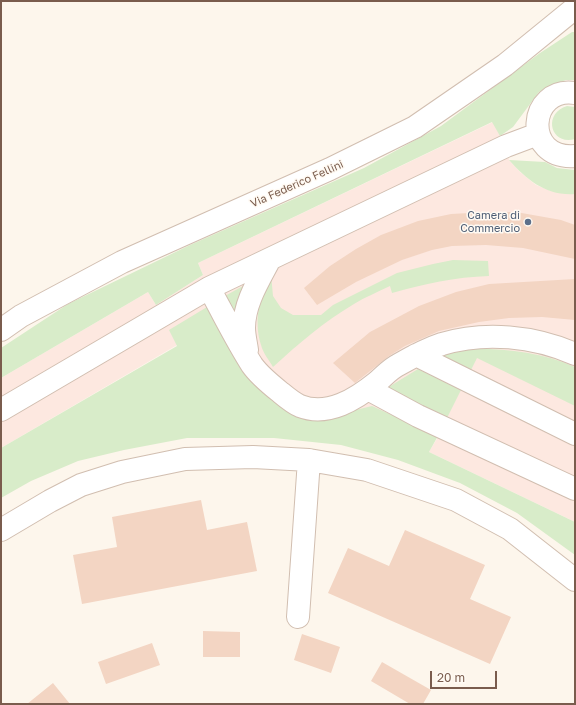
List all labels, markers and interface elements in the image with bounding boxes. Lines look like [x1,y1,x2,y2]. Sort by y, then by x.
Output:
street label: Via Federico Fellini [248,158,346,210]
place label: Camera di Commercio [460,209,520,235]
marker: Camera di Commercio [523,217,533,227]
scale bar [432,663,499,689]
text: 20 m [437,670,465,685]

